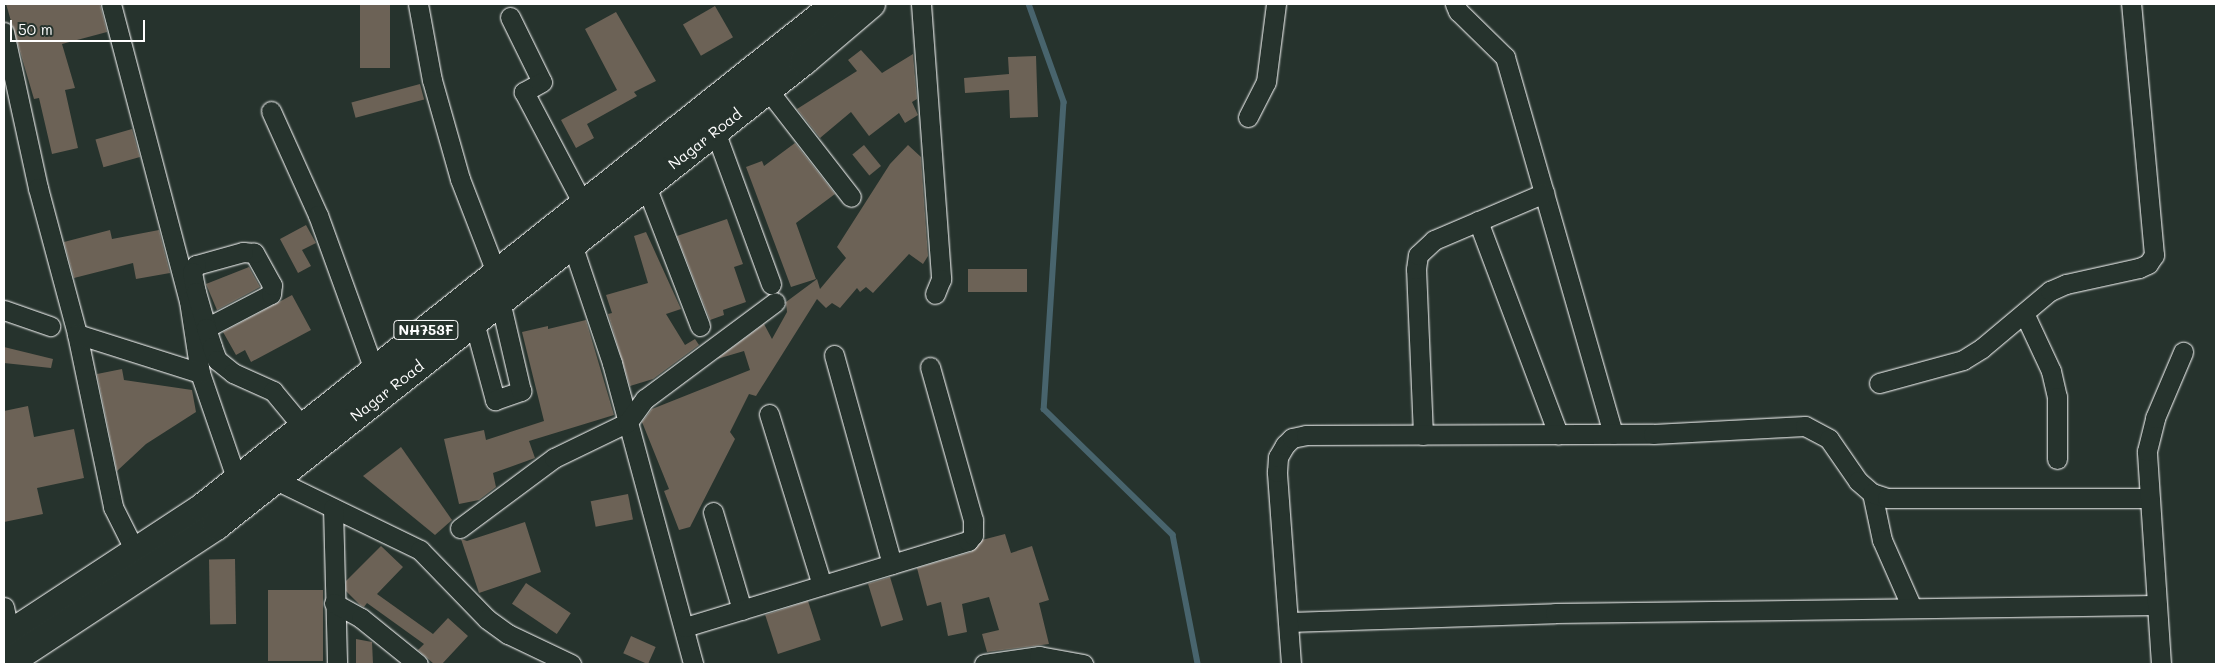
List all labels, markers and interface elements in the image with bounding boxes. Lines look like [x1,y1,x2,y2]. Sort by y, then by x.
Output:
scale bar [12,10,148,42]
text: 50 m [18,19,53,39]
street label: Nagar Road [665,105,745,173]
road number: NH753F [392,318,460,342]
street label: Nagar Road [347,357,427,425]

